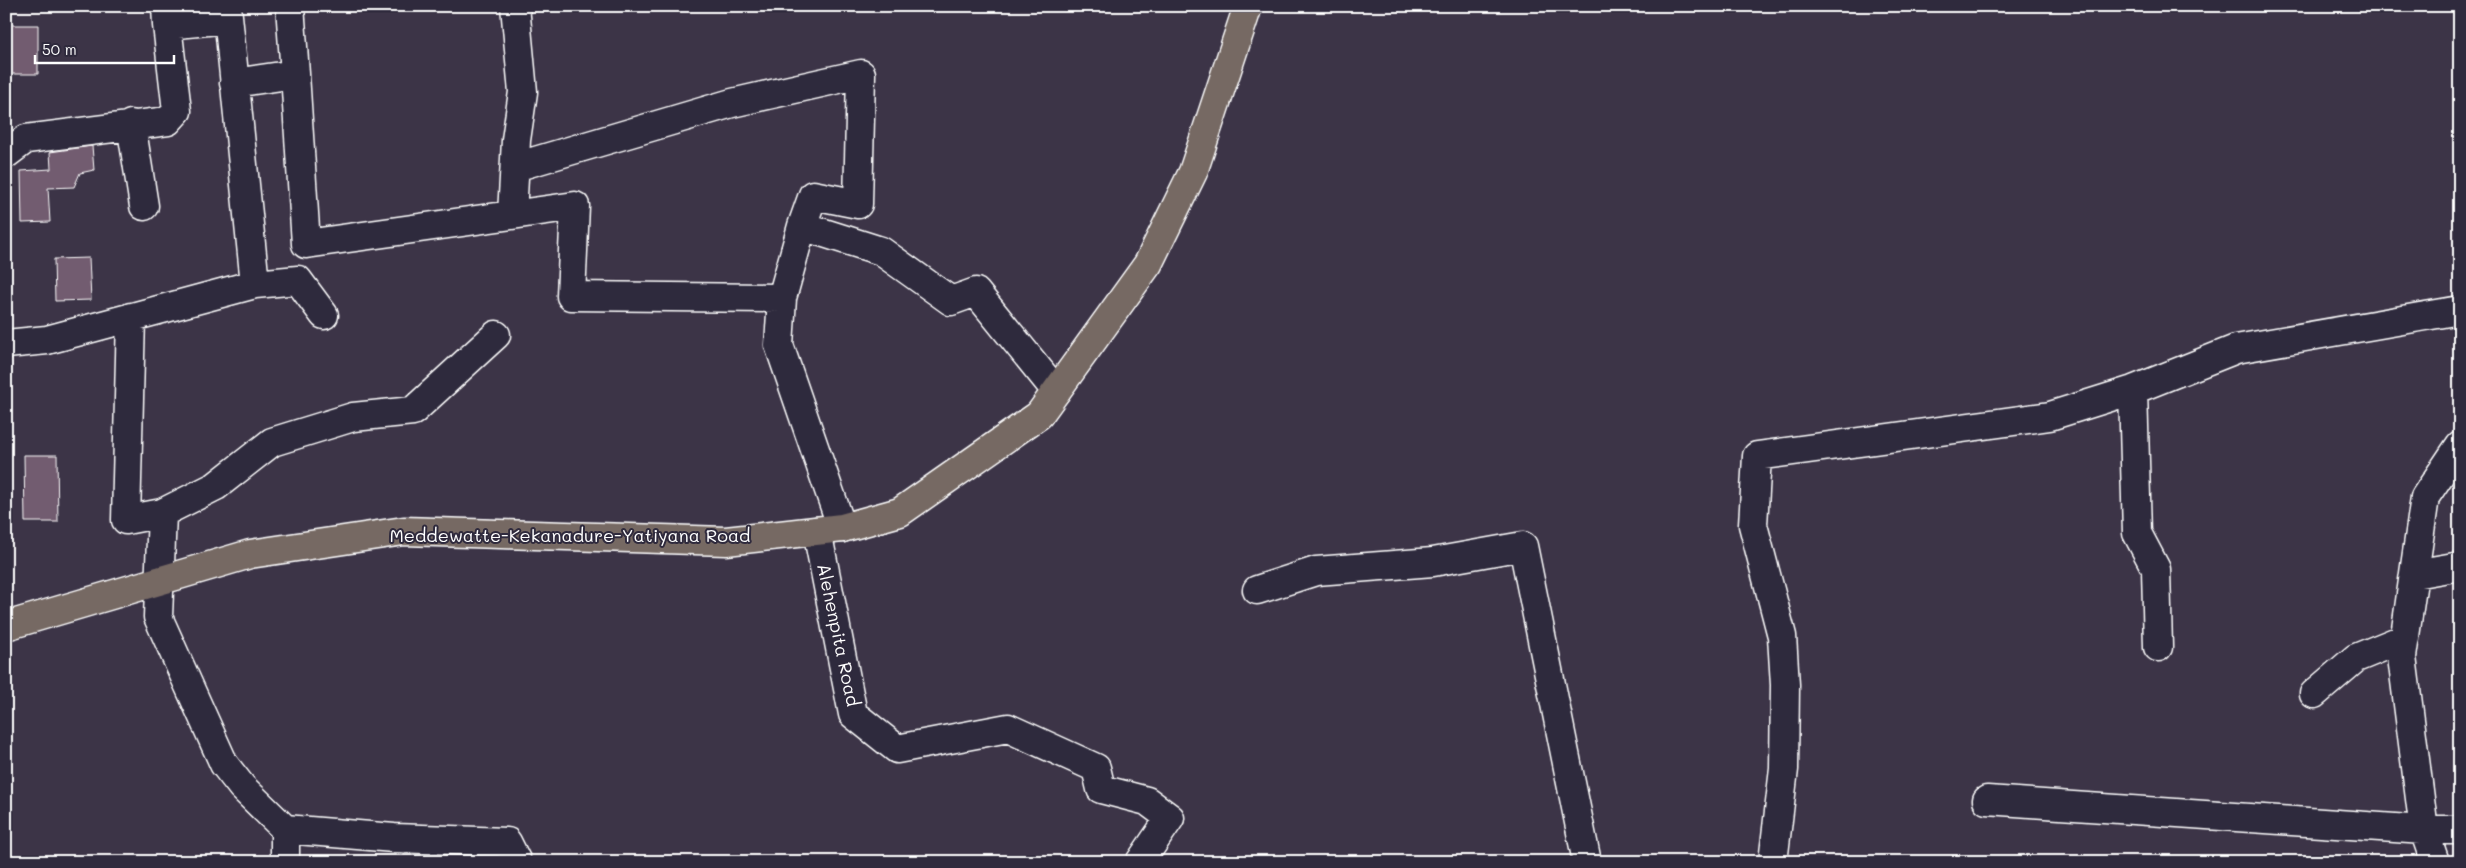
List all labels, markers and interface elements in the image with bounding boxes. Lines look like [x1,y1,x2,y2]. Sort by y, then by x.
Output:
scale bar [35,32,174,64]
text: 50 m [42,39,77,59]
street label: Meddewatte-Kekanadure-Yatiyana Road [389,523,751,547]
street label: Alehenpita Road [812,561,866,709]

